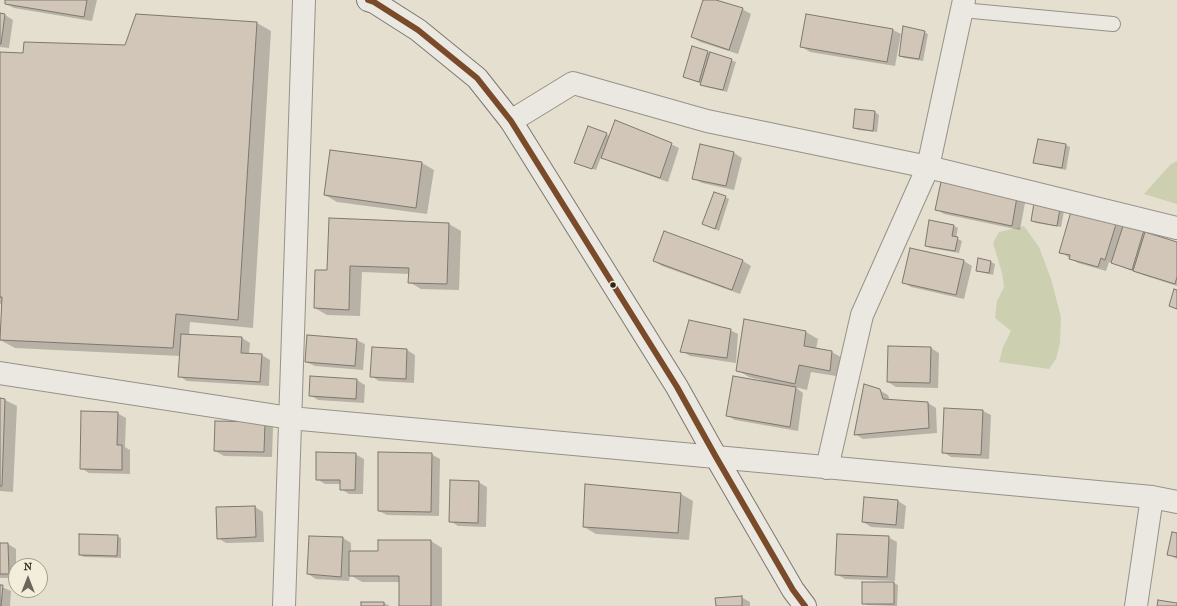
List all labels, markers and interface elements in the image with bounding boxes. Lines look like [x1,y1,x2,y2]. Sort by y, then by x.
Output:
unlabelled marker [608,280,618,290]
north arrow [8,558,48,598]
text: N [24,560,32,573]

